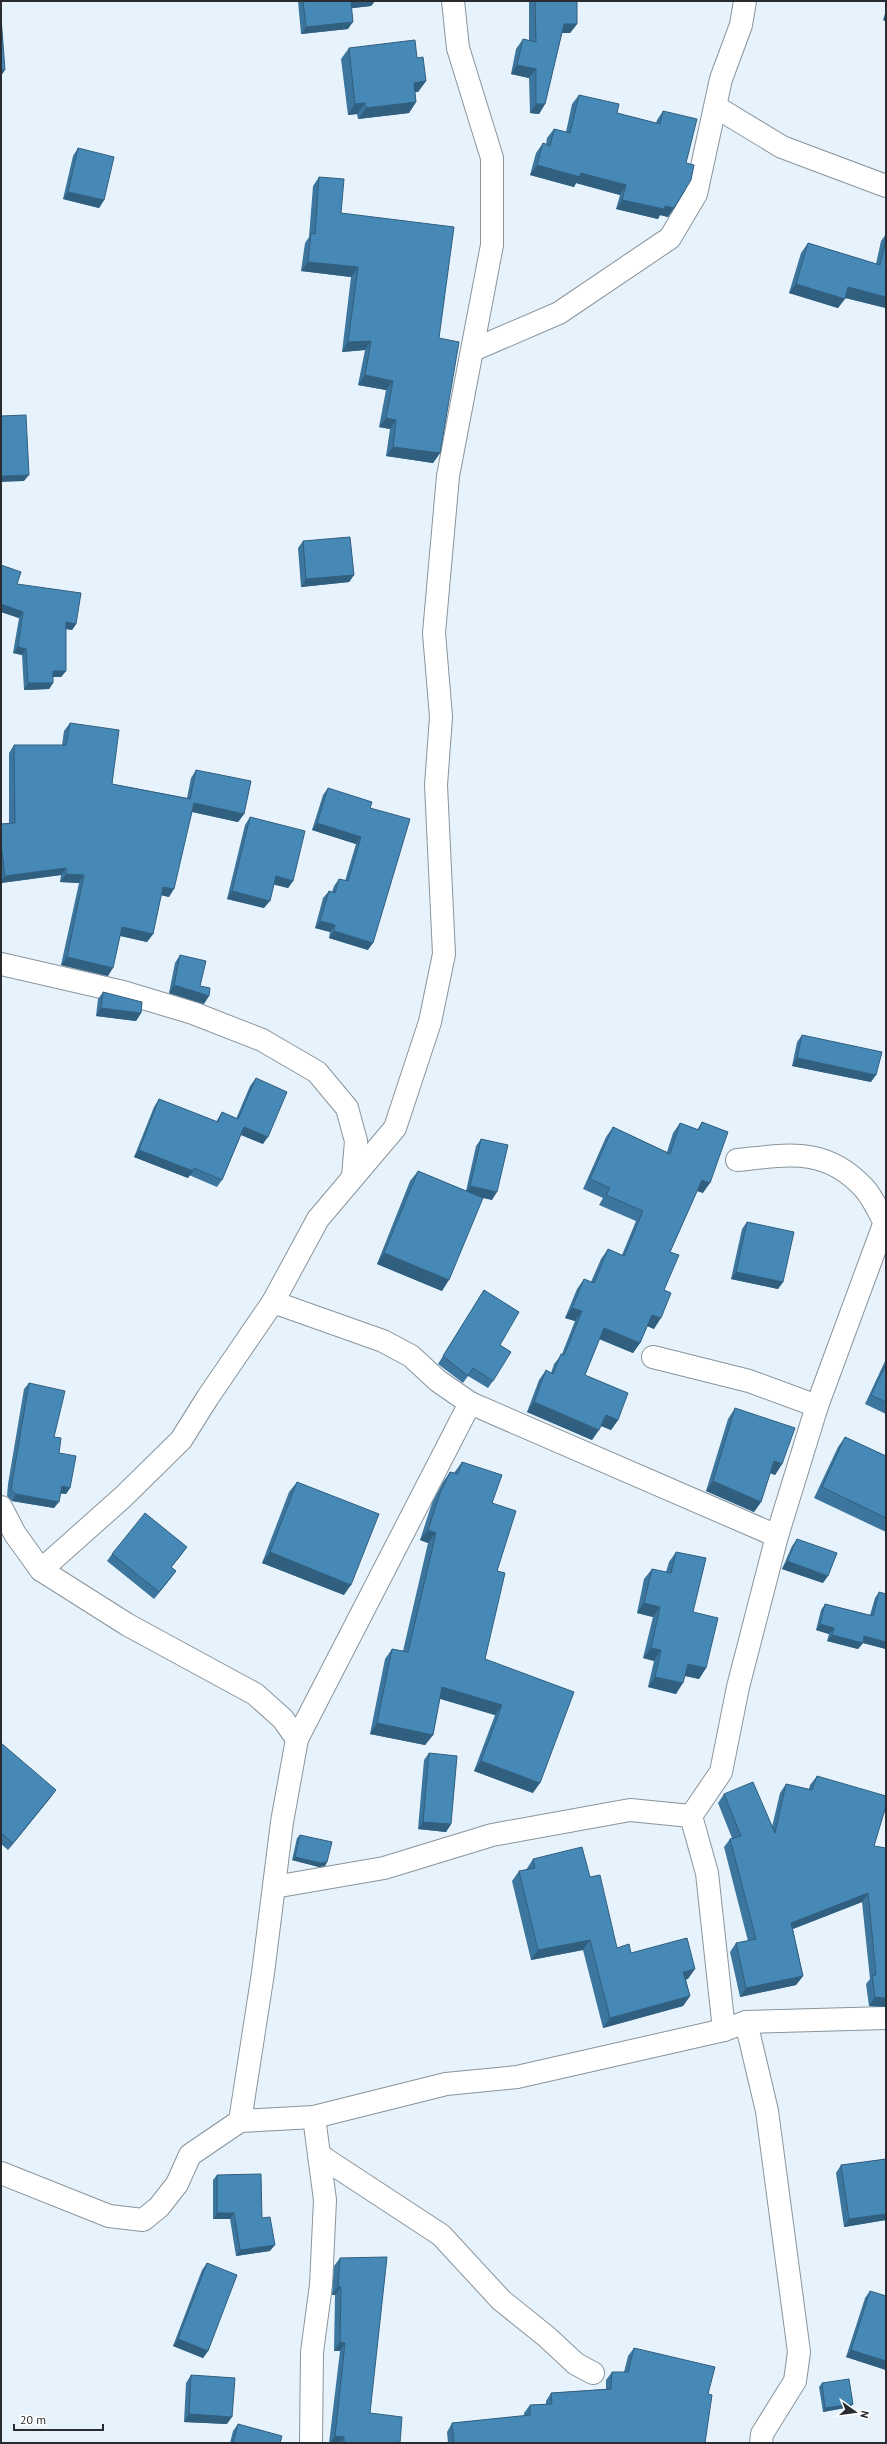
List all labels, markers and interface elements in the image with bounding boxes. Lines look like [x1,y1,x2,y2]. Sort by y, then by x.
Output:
north arrow [835,2392,875,2432]
scale bar [14,2406,103,2432]
text: N [857,2409,872,2420]
text: 20 m [20,2412,46,2427]

